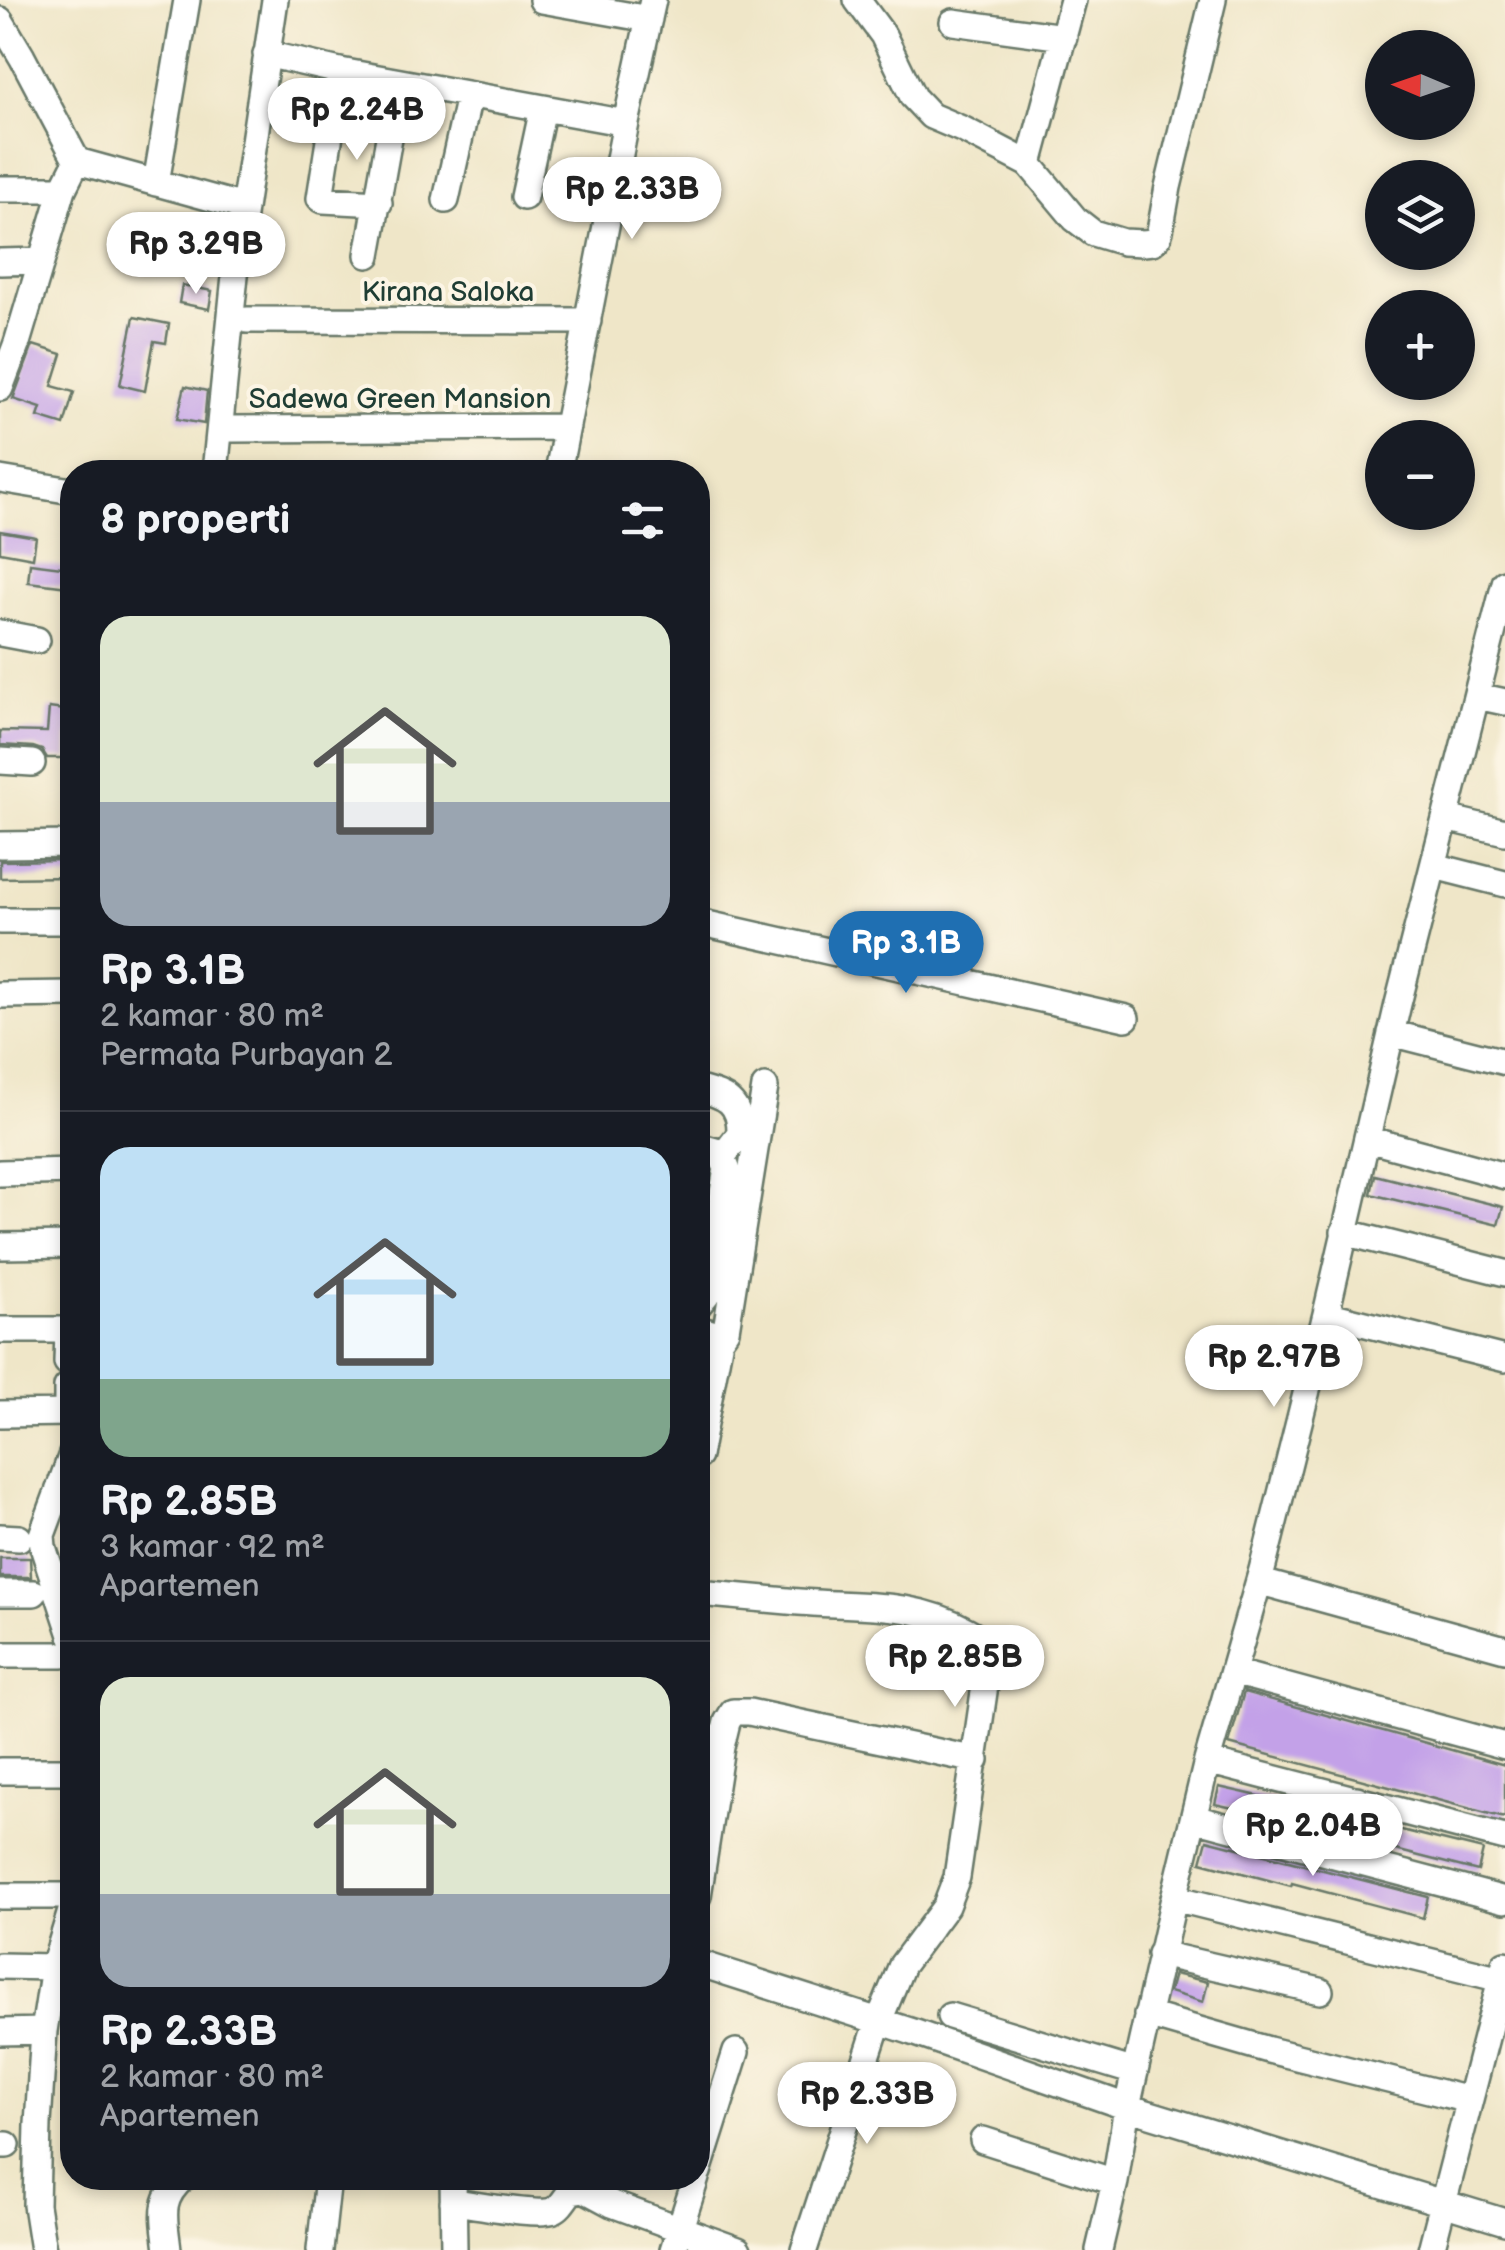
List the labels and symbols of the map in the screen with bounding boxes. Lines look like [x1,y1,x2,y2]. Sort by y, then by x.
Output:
north arrow [1365,30,1475,140]
pin: Rp 2.24B [254,78,460,163]
pin: Rp 2.33B [529,157,735,242]
pin: Rp 3.29B [93,212,299,297]
street label: Kirana Saloka [362,276,534,309]
street label: Sadewa Green Mansion [249,383,551,416]
pin: Rp 3.1B [814,911,998,996]
pin: Rp 2.97B [1171,1325,1377,1410]
pin: Rp 2.85B [852,1625,1058,1710]
pin: Rp 2.04B [1210,1794,1416,1879]
pin: Rp 2.33B [764,2062,970,2147]

